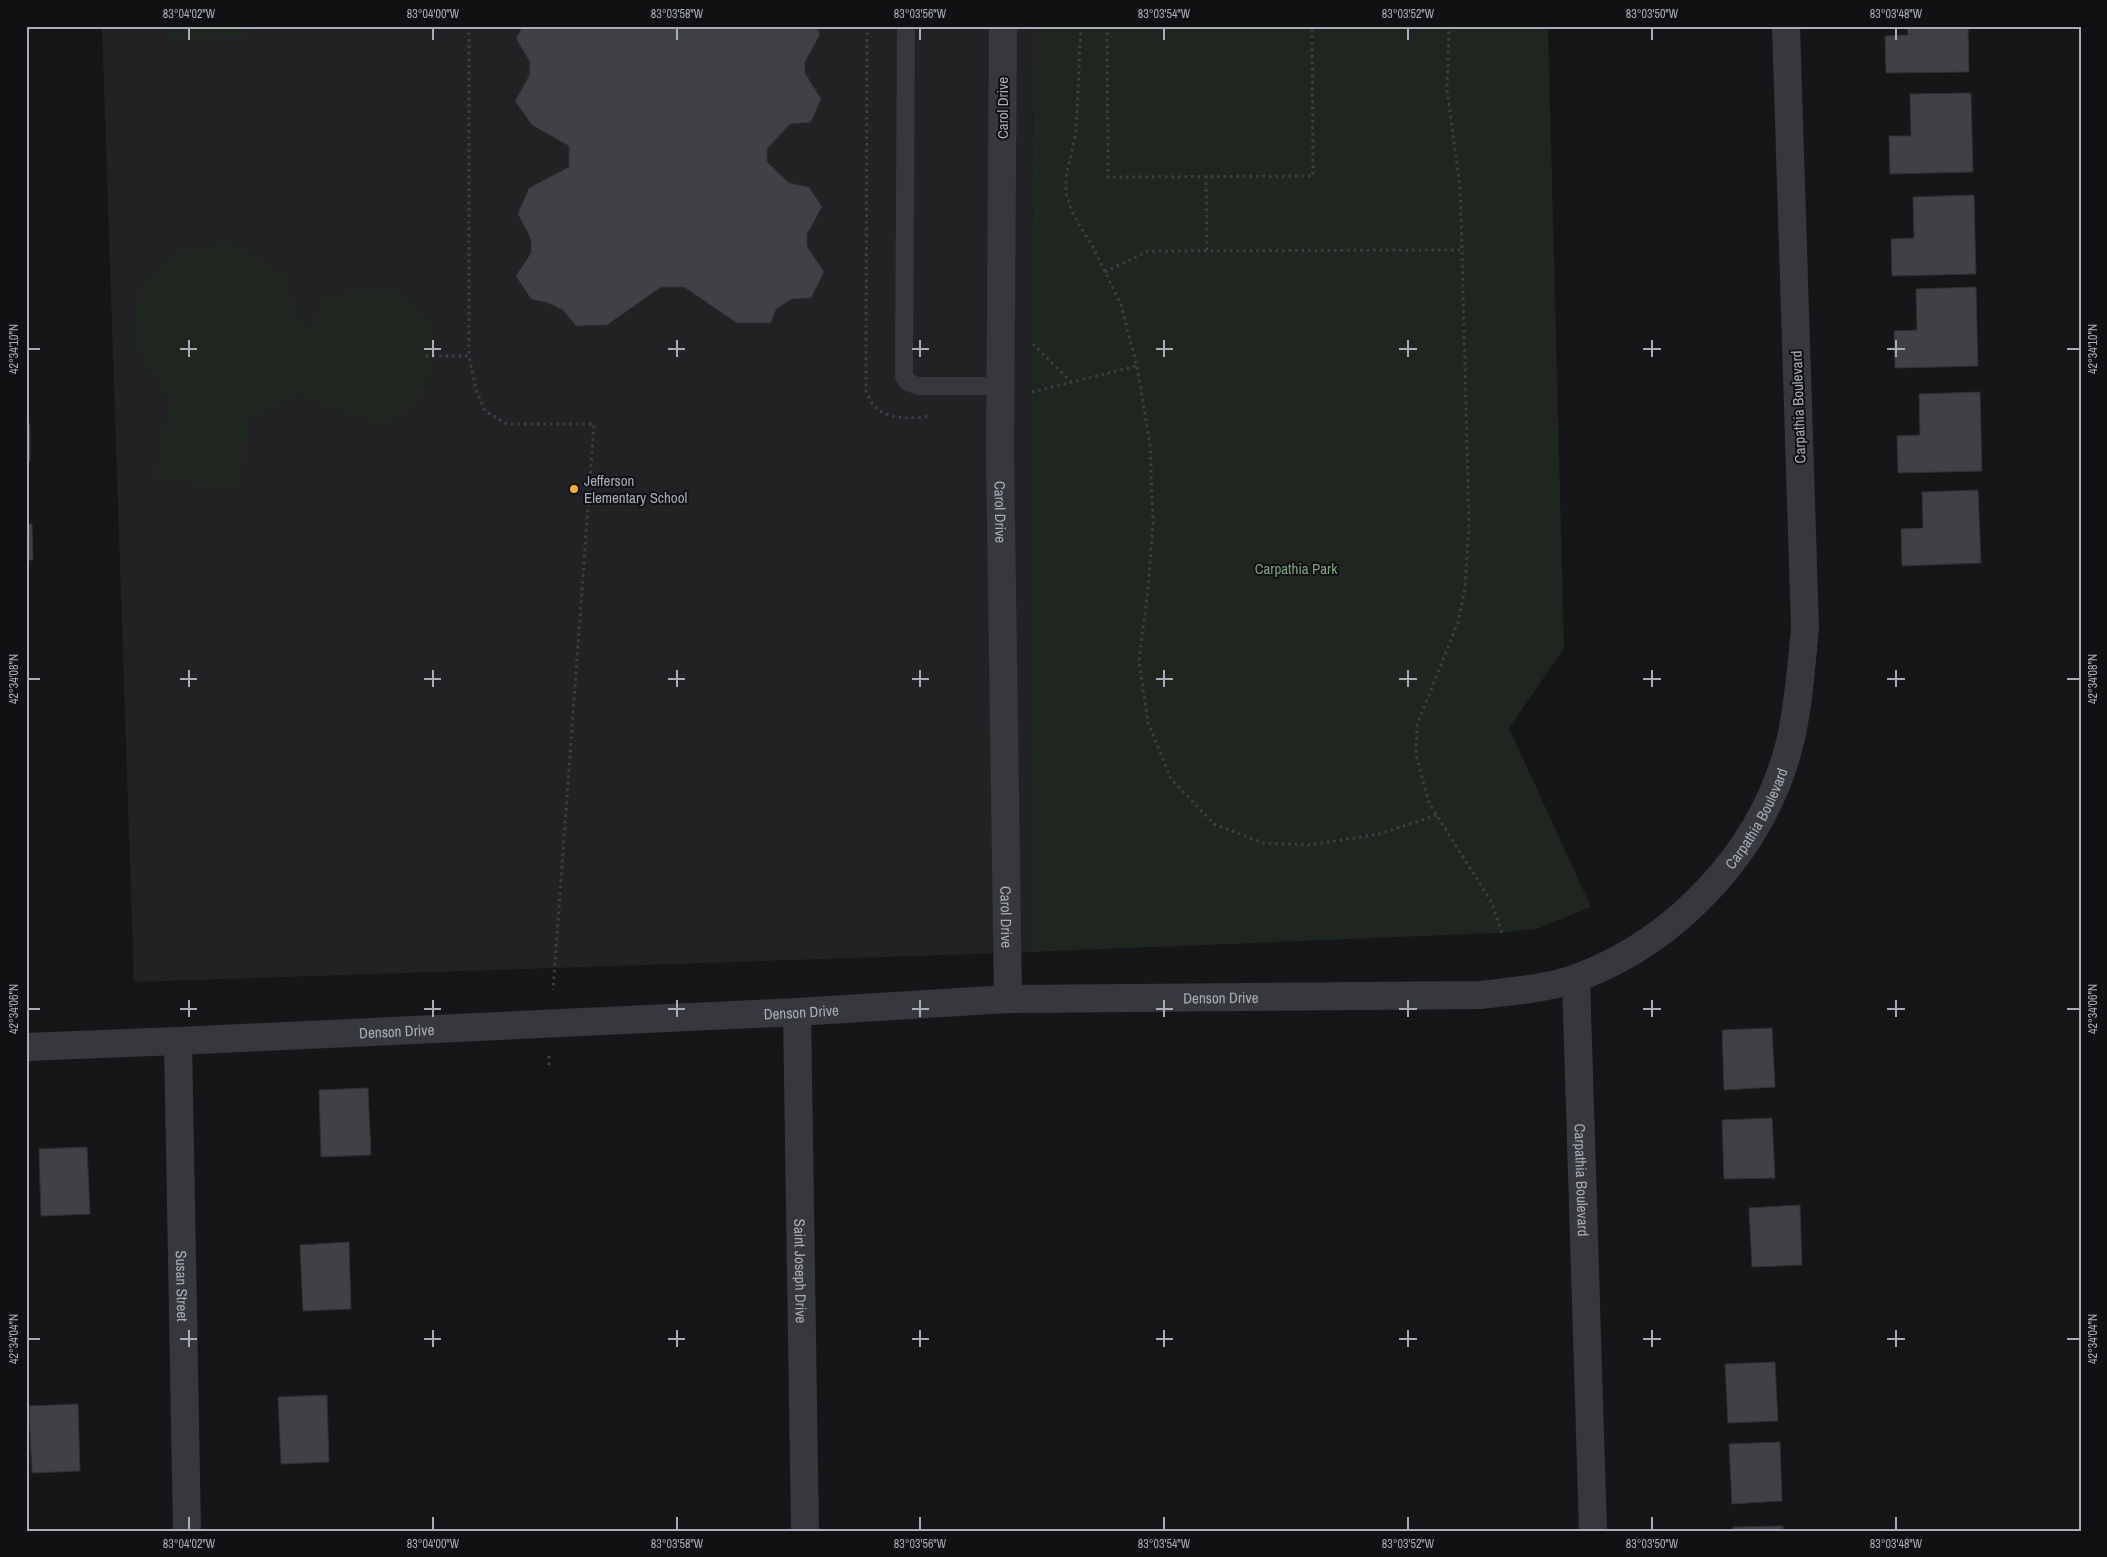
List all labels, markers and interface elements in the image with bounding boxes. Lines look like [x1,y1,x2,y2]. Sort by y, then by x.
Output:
text: 83°04'02"W [163,6,216,22]
text: 83°04'00"W [407,6,460,22]
text: 83°03'58"W [651,6,704,22]
text: 83°03'56"W [894,6,947,22]
text: 83°03'54"W [1138,6,1191,22]
text: 83°03'52"W [1382,6,1435,22]
text: 83°03'50"W [1626,6,1679,22]
text: 83°03'48"W [1870,6,1923,22]
street label: Carol Drive [992,77,1013,139]
text: 42°34'10"N [6,324,22,374]
text: 42°34'10"N [2085,324,2101,374]
street label: Carpathia Boulevard [1786,350,1810,464]
place label: Jefferson Elementary School [584,470,687,508]
street label: Carol Drive [990,481,1012,543]
marker: Jefferson Elementary School [568,483,580,495]
park label: Carpathia Park [1255,558,1338,579]
text: 42°34'08"N [6,654,22,704]
text: 42°34'08"N [2085,654,2101,704]
street label: Carpathia Boulevard [1720,765,1792,873]
street label: Carol Drive [996,886,1018,948]
text: 42°34'06"N [6,984,22,1034]
text: 42°34'06"N [2085,984,2101,1034]
street label: Denson Drive [1183,986,1259,1008]
street label: Denson Drive [763,999,840,1024]
street label: Denson Drive [359,1018,435,1043]
street label: Carpathia Boulevard [1570,1123,1594,1237]
street label: Saint Joseph Drive [790,1218,812,1324]
street label: Susan Street [171,1250,194,1322]
text: 42°34'04"N [6,1314,22,1364]
text: 42°34'04"N [2085,1314,2101,1364]
text: 83°04'02"W [163,1536,216,1552]
text: 83°04'00"W [407,1536,460,1552]
text: 83°03'58"W [651,1536,704,1552]
text: 83°03'56"W [894,1536,947,1552]
text: 83°03'54"W [1138,1536,1191,1552]
text: 83°03'52"W [1382,1536,1435,1552]
text: 83°03'50"W [1626,1536,1679,1552]
text: 83°03'48"W [1870,1536,1923,1552]

